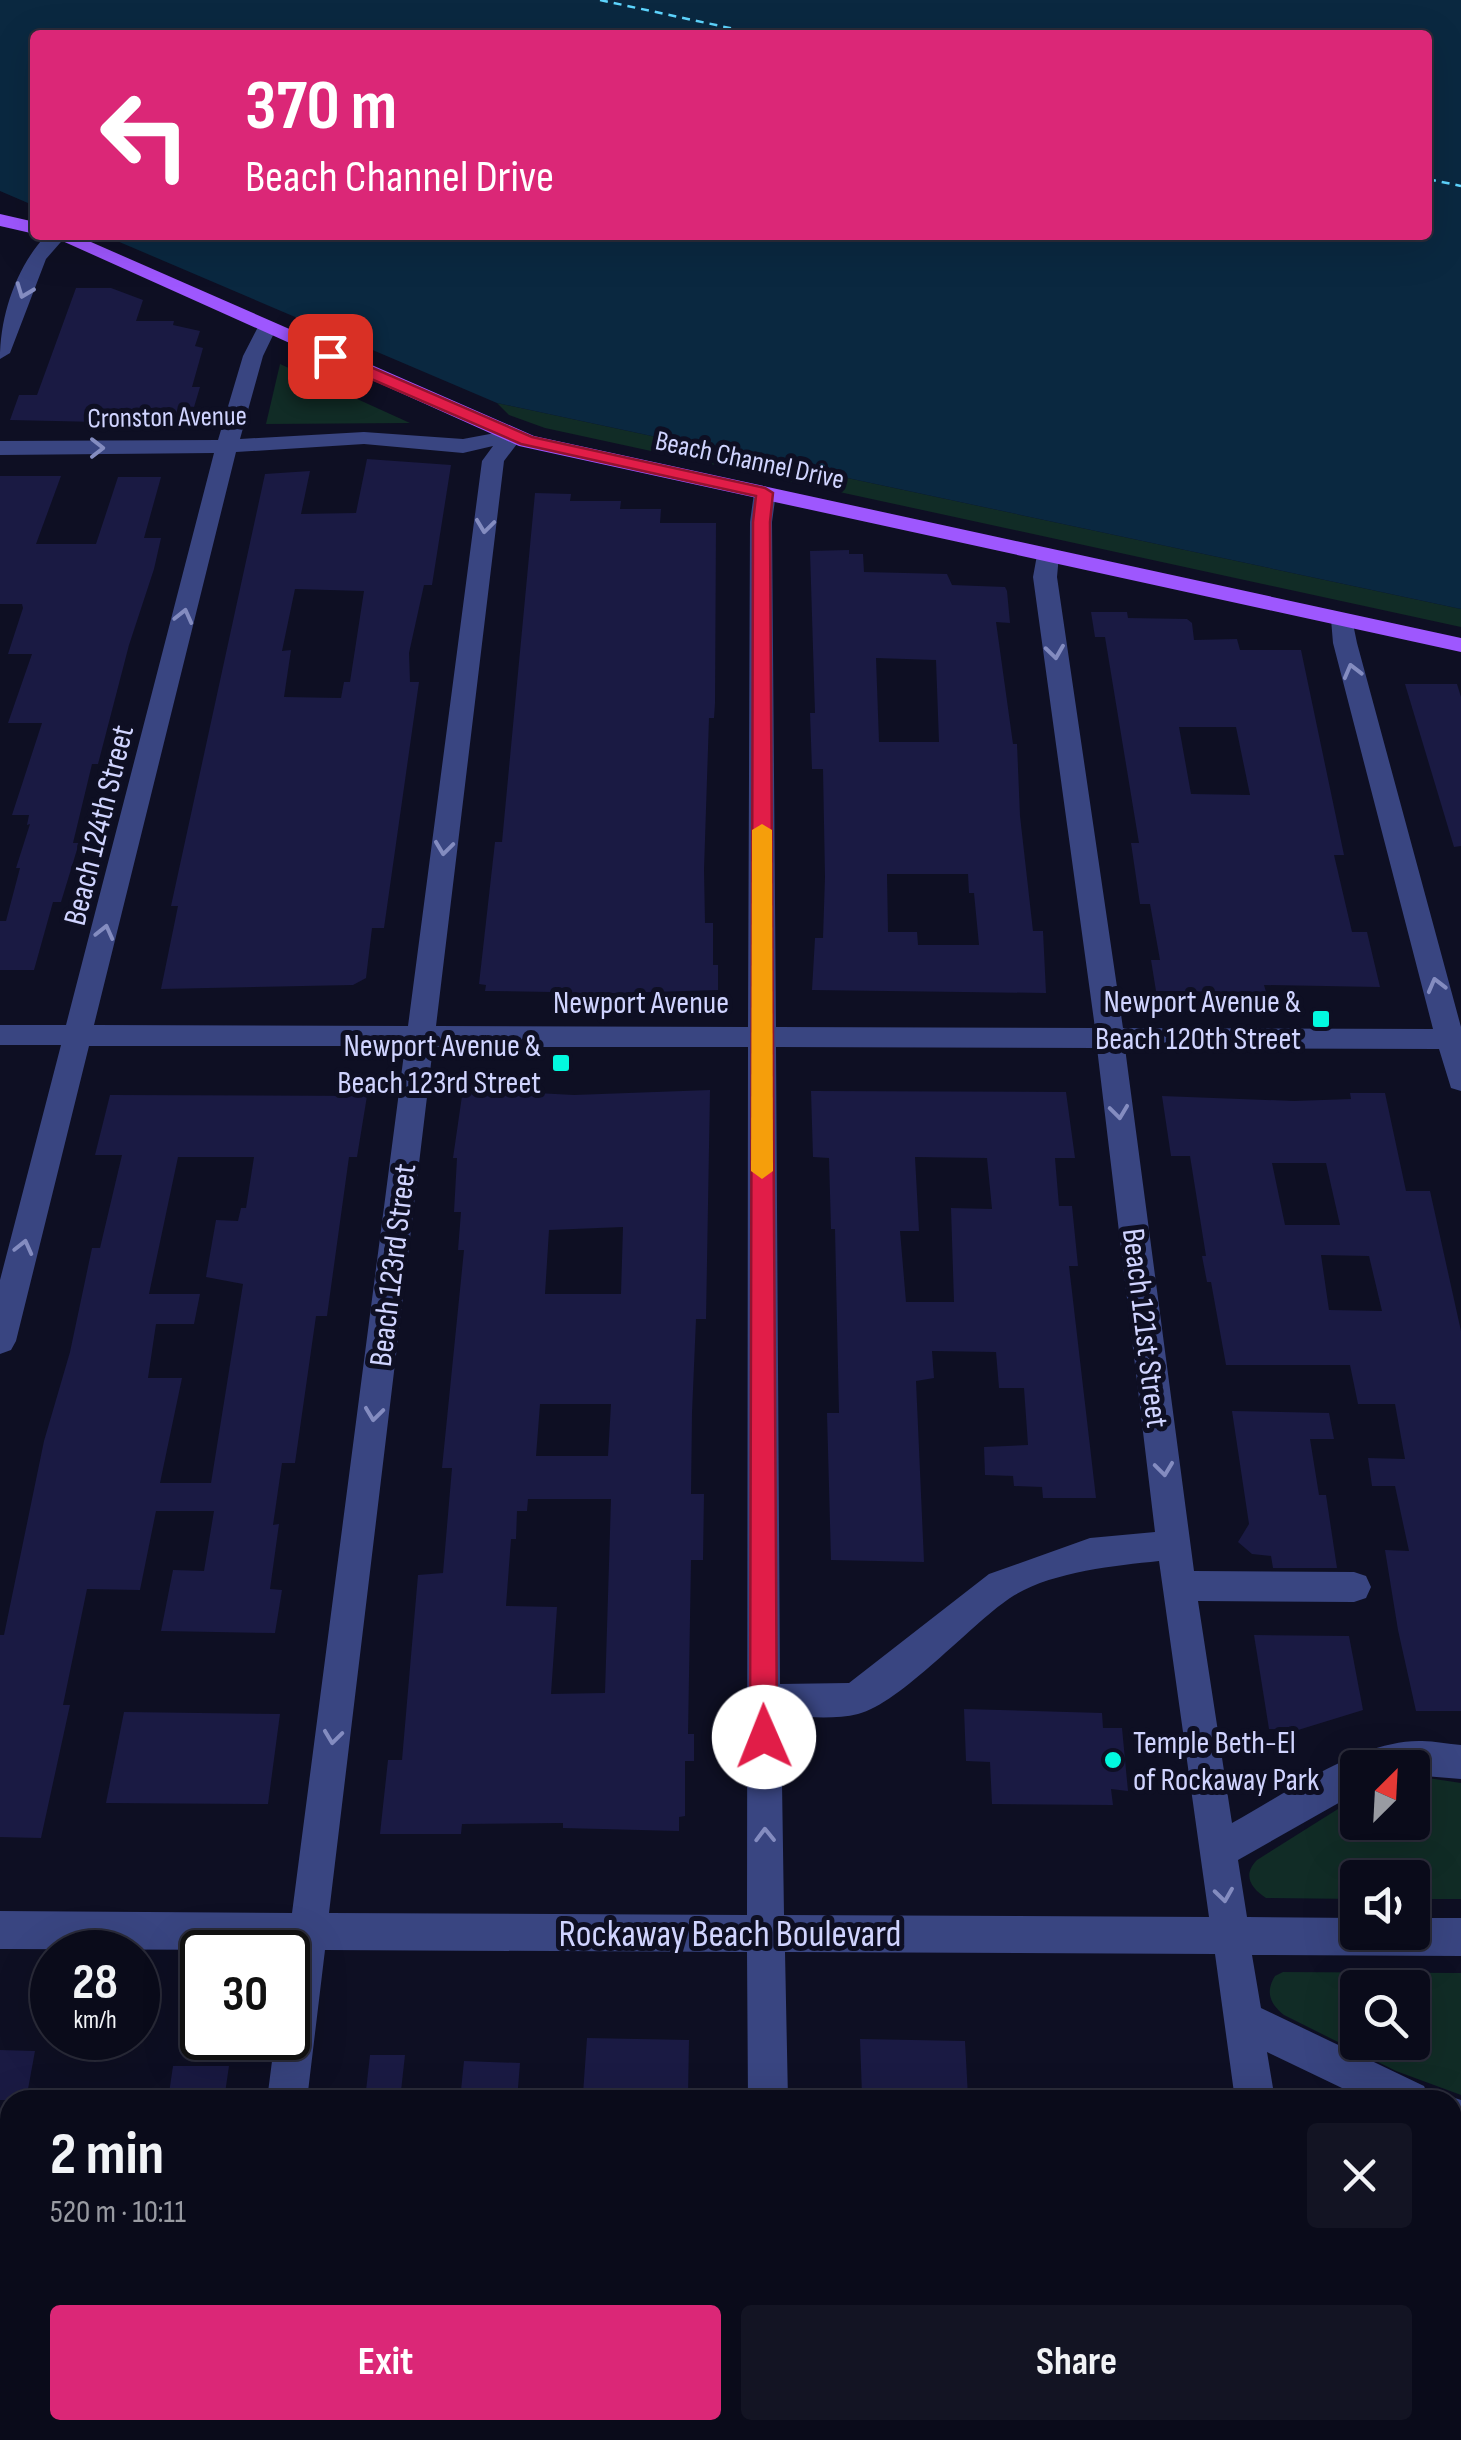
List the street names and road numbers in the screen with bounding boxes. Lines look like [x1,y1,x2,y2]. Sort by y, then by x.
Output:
street label: Cronston Avenue [87,400,247,435]
street label: Beach Channel Drive [652,424,847,497]
street label: Beach 124th Street [56,721,143,930]
street label: Newport Avenue [553,984,729,1023]
street label: Beach 123rd Street [362,1162,425,1369]
street label: Beach 121st Street [1113,1226,1176,1430]
street label: Rockaway Beach Boulevard [559,1912,901,1957]

